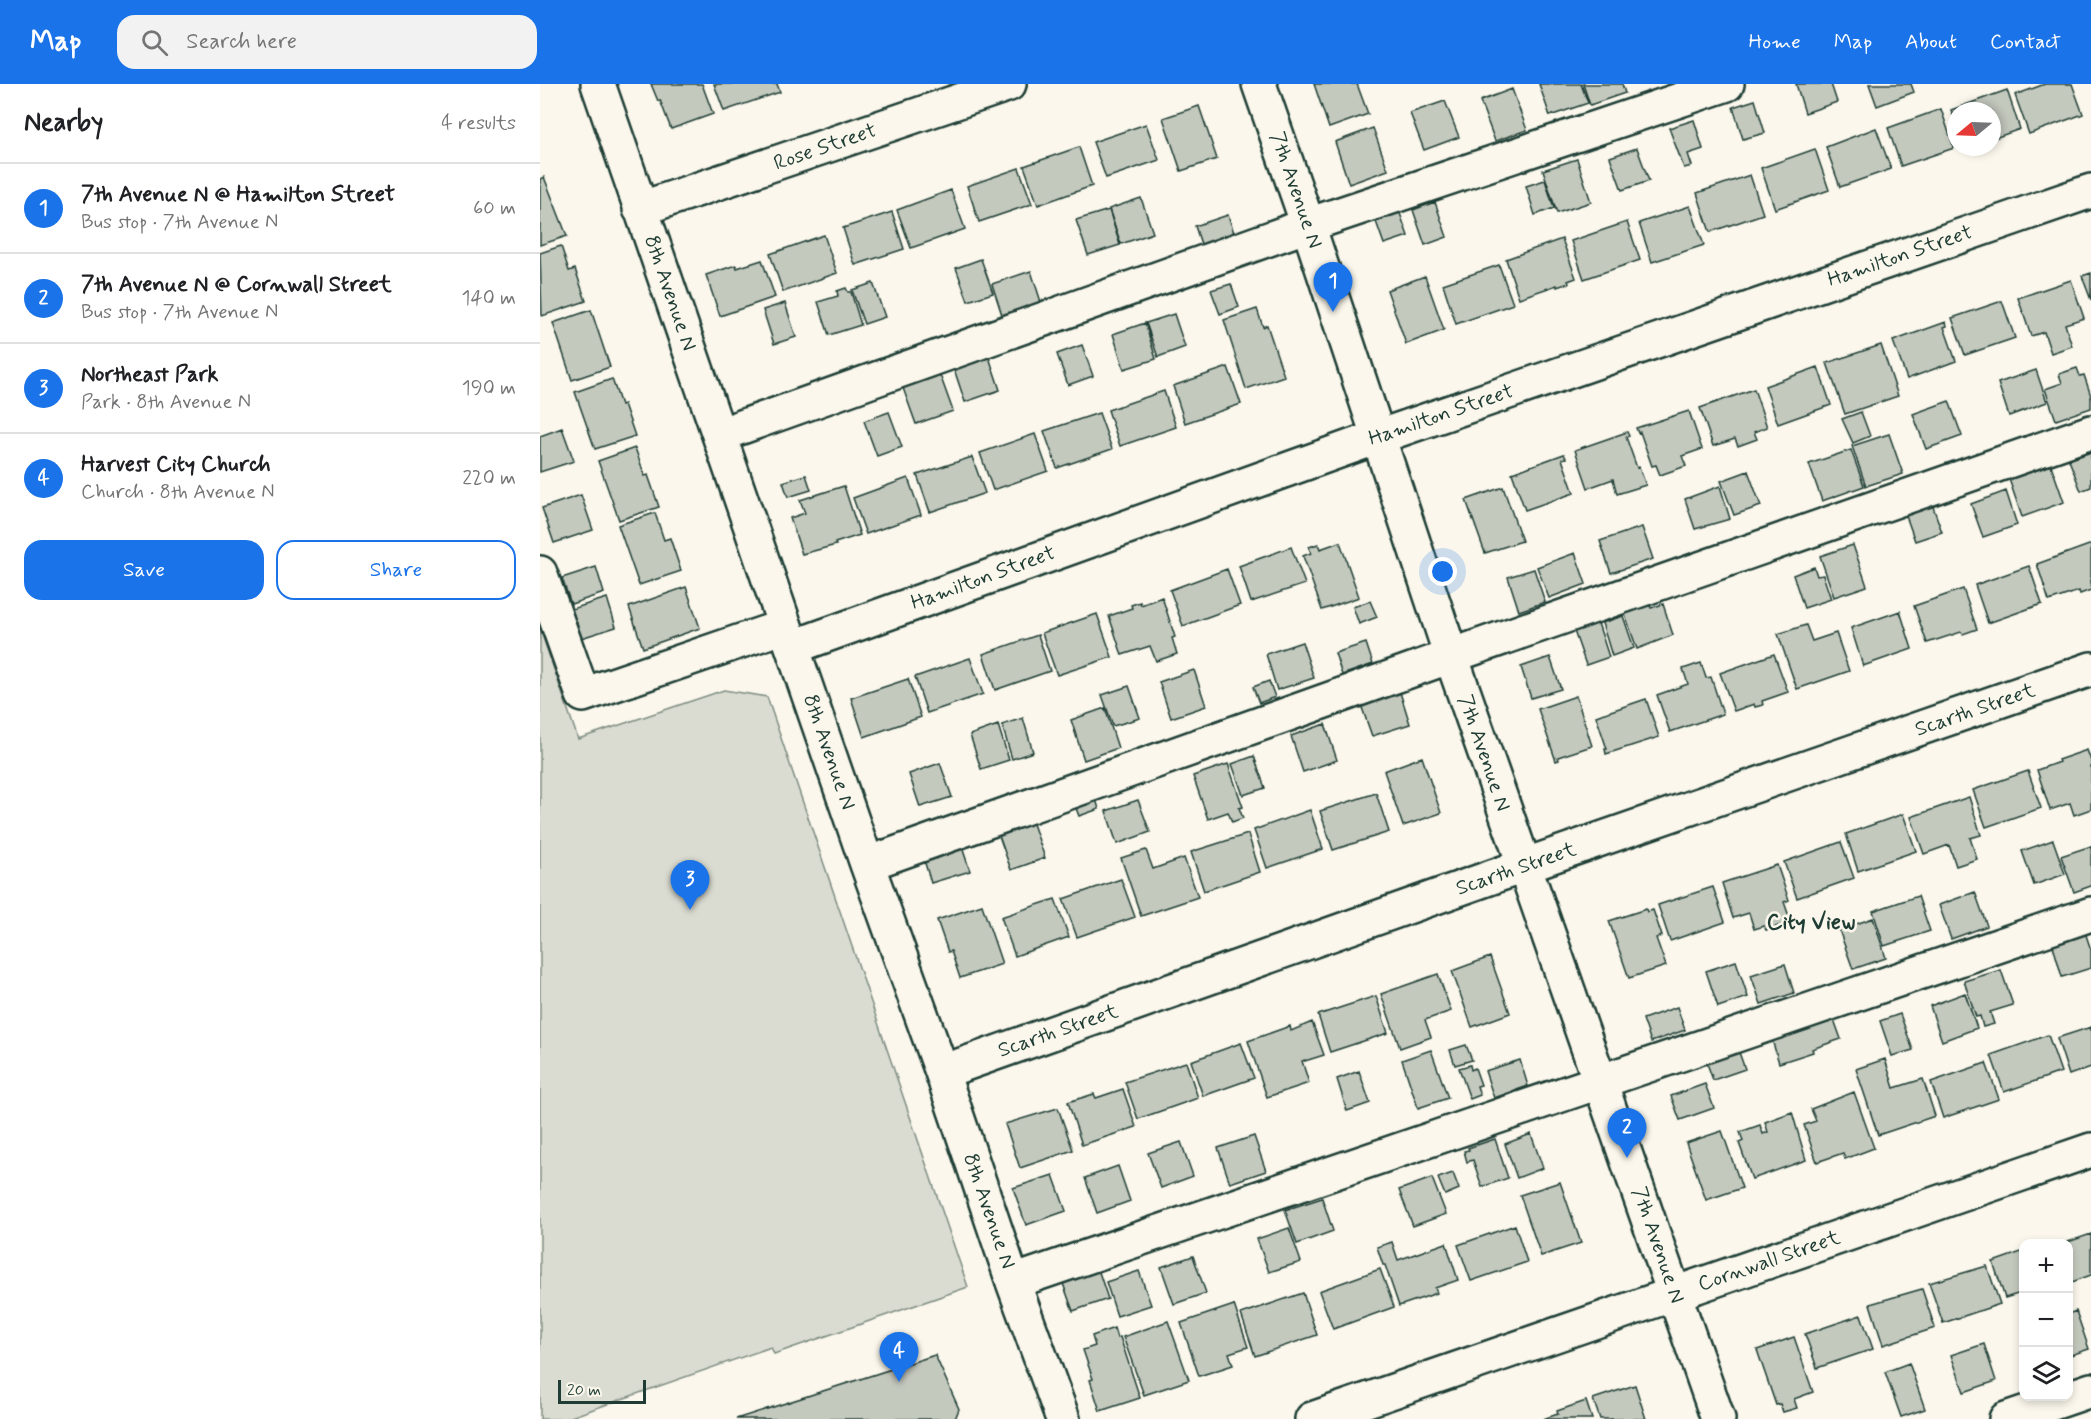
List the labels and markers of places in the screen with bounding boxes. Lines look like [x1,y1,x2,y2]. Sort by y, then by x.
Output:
pin: 1 [1314,262,1352,312]
pin: 3 [670,860,710,910]
pin: 2 [1608,1108,1646,1158]
pin: 4 [880,1332,918,1382]

